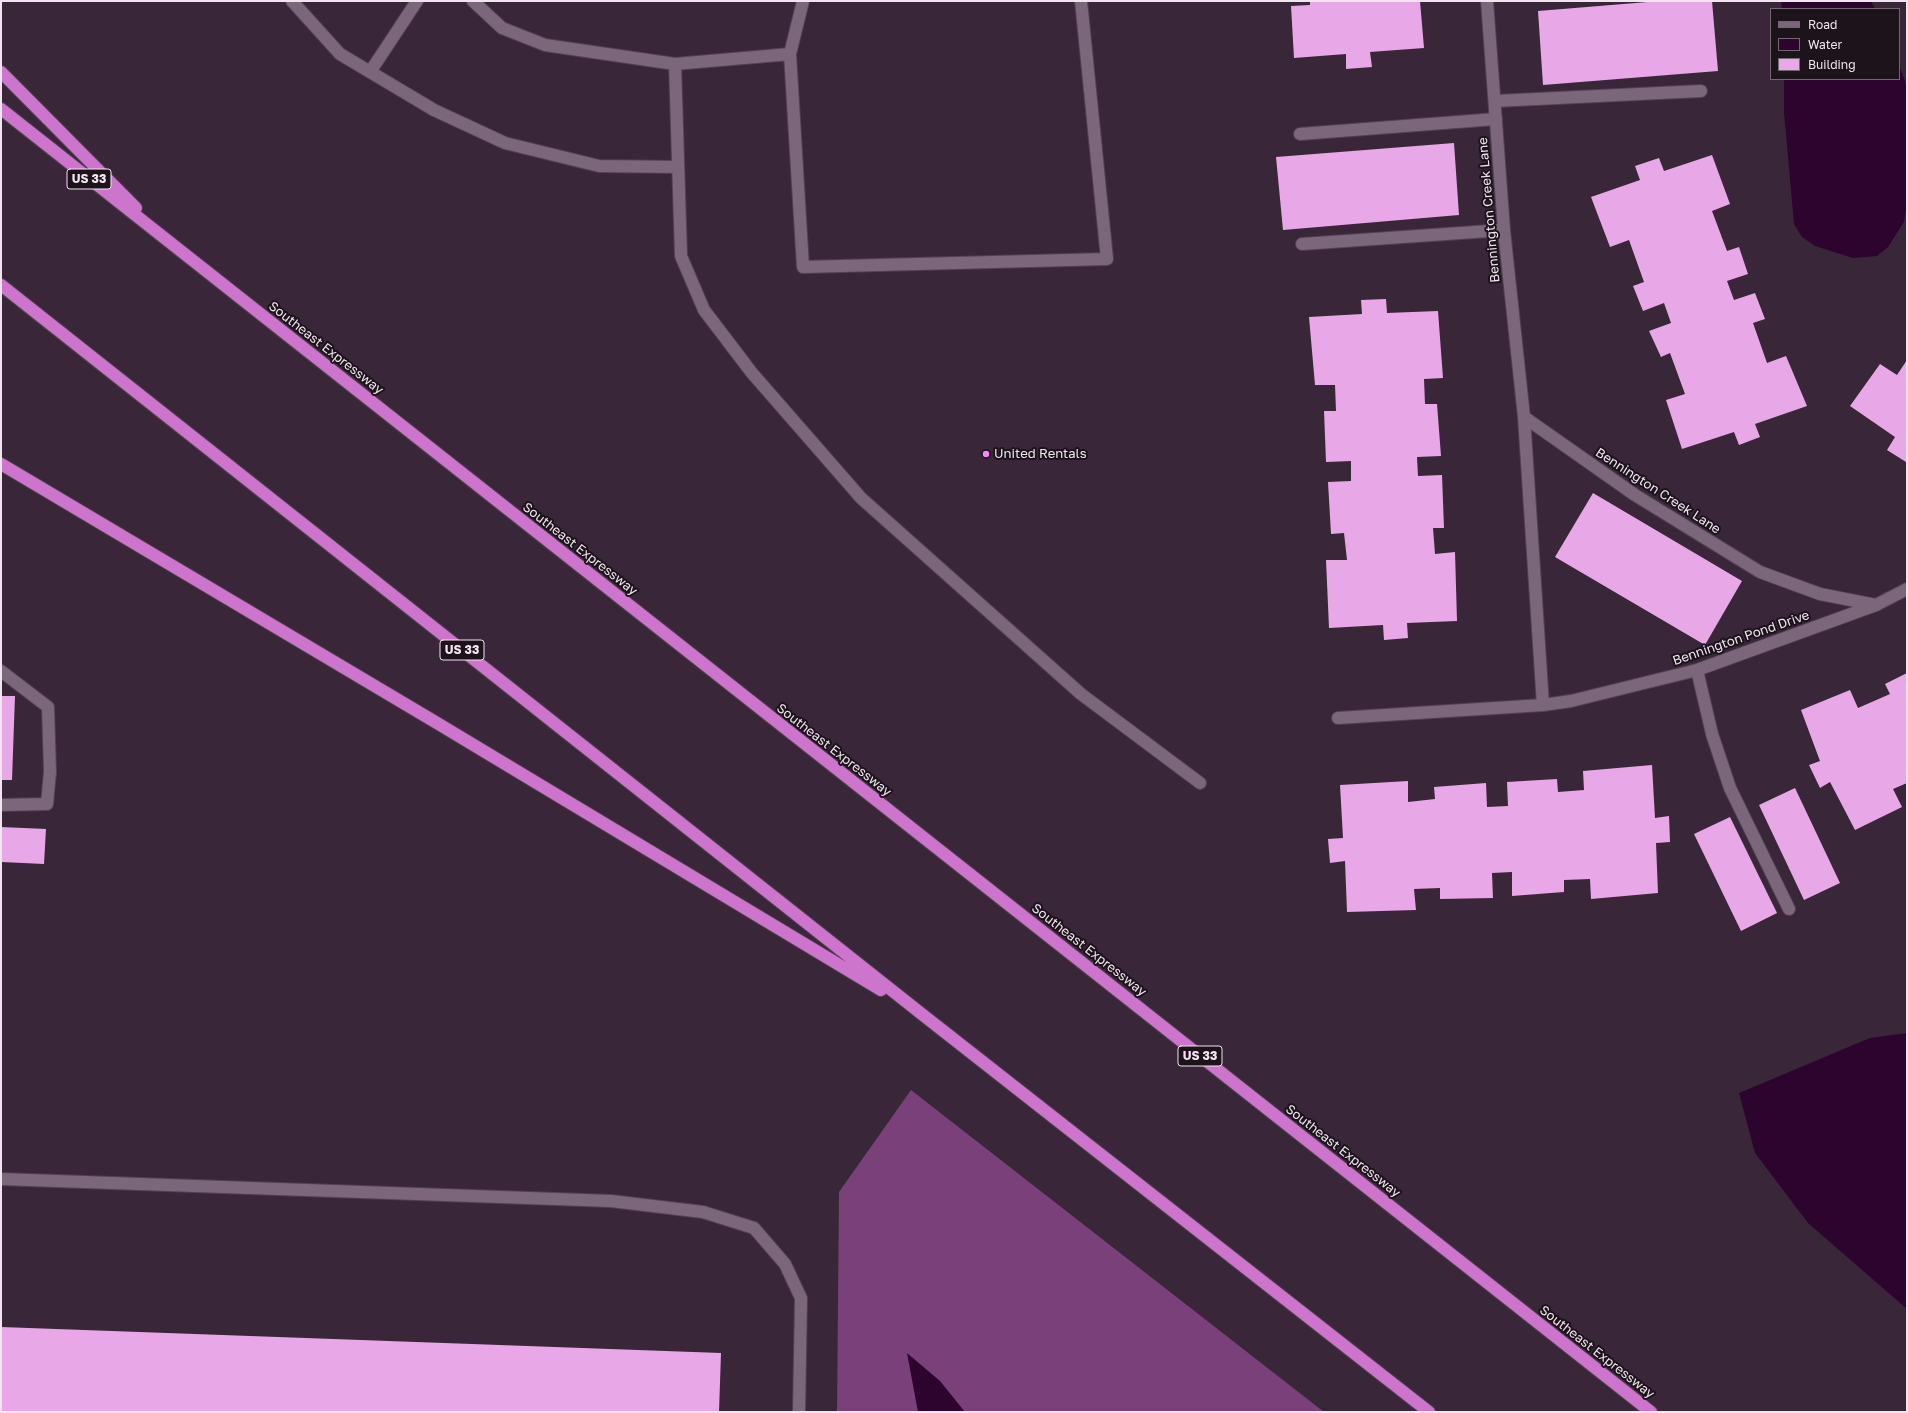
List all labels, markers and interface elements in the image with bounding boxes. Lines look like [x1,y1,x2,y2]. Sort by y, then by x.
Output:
legend [1770,8,1900,80]
text: Road [1808,17,1837,32]
text: Water [1808,37,1842,52]
text: Building [1808,57,1856,72]
street label: Bennington Creek Lane [1475,137,1503,283]
road number: US 33 [67,169,111,189]
street label: Southeast Expressway [265,298,387,398]
street label: Bennington Creek Lane [1593,445,1723,537]
place label: United Rentals [994,446,1087,462]
marker: United Rentals [981,449,991,459]
street label: Southeast Expressway [519,499,641,599]
street label: Bennington Pond Drive [1671,607,1811,669]
road number: US 33 [440,640,484,660]
street label: Southeast Expressway [773,700,895,800]
street label: Southeast Expressway [1028,900,1150,1000]
road number: US 33 [1178,1046,1222,1066]
street label: Southeast Expressway [1282,1101,1404,1201]
street label: Southeast Expressway [1536,1302,1658,1402]

